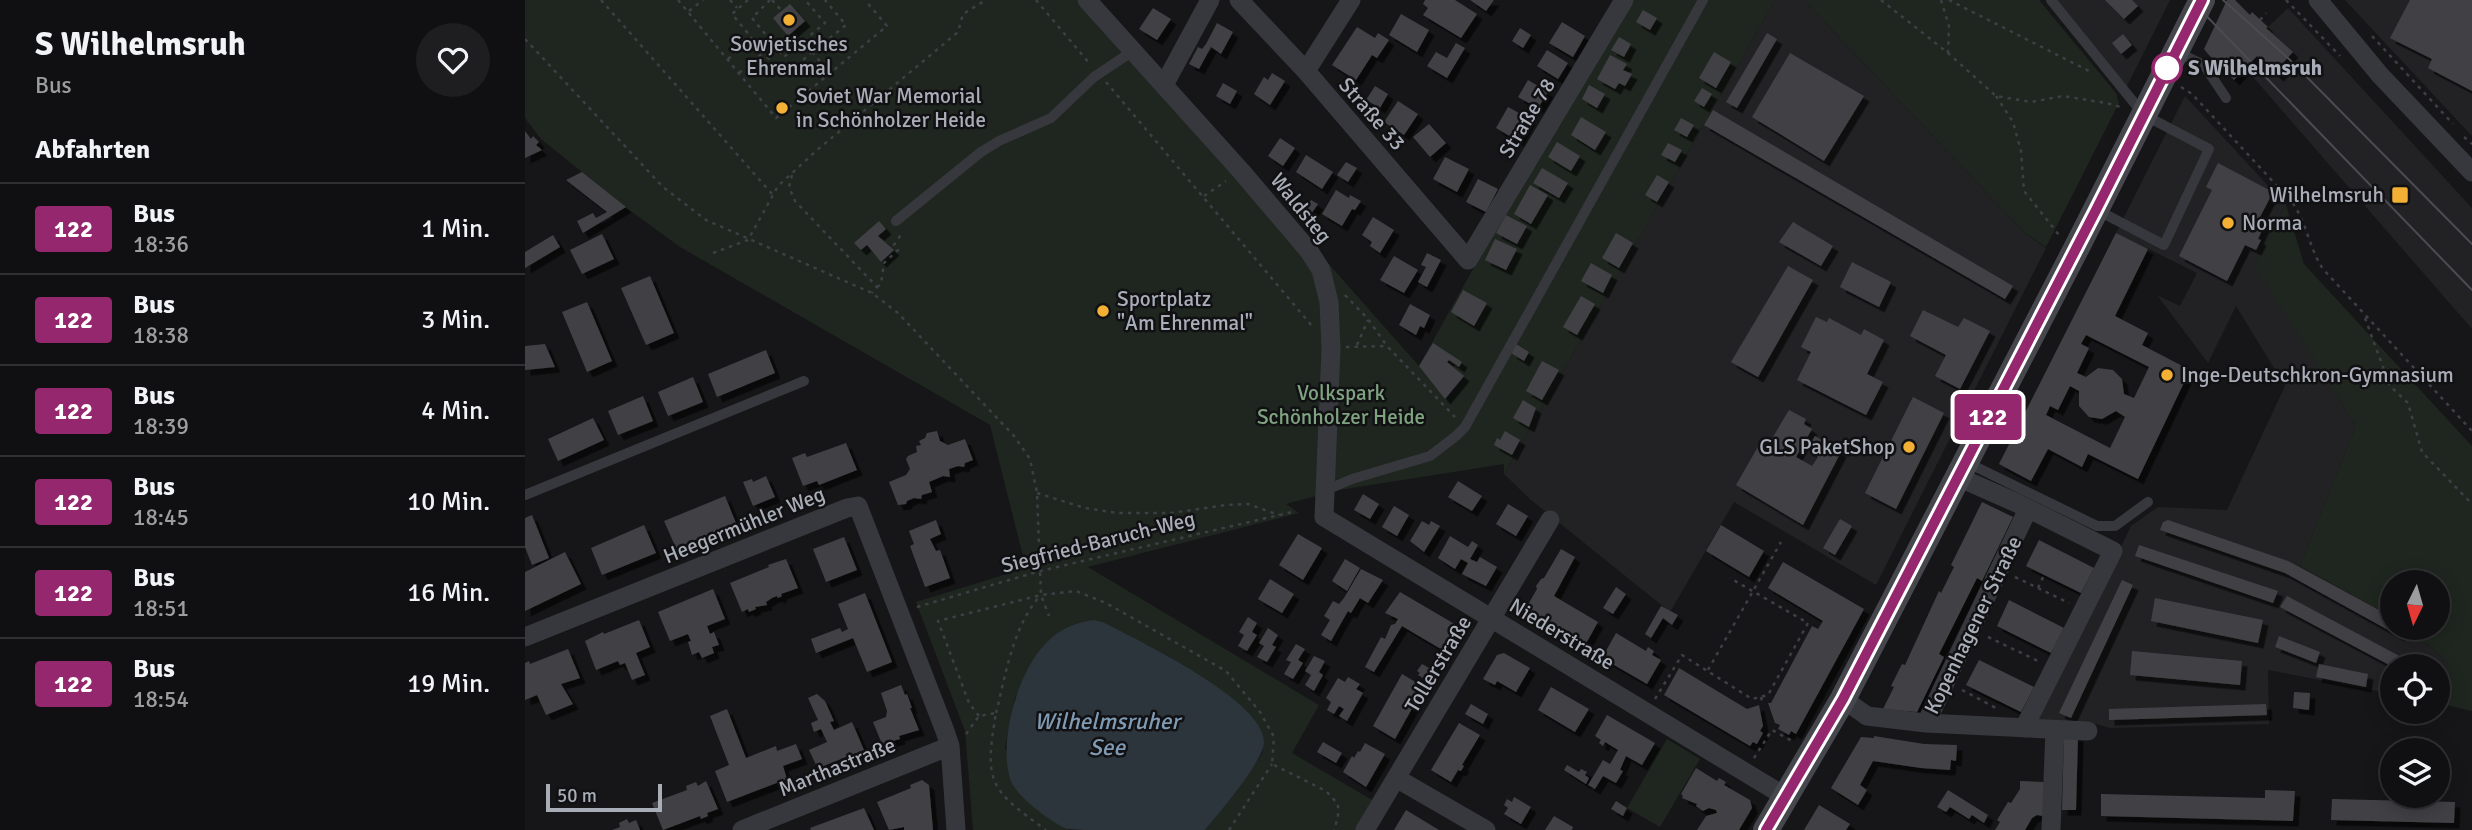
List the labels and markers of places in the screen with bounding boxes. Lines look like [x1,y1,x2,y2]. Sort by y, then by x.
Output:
marker: Sowjetisches Ehrenmal [781,12,797,28]
place label: Sowjetisches Ehrenmal [730,31,848,81]
marker: S Wilhelmsruh [2152,53,2182,83]
place label: S Wilhelmsruh [2188,55,2322,81]
place label: Soviet War Memorial in Schönholzer Heide [796,83,986,133]
marker: Soviet War Memorial in Schönholzer Heide [774,100,790,116]
place label: Wilhelmsruh [2270,182,2384,208]
marker: Wilhelmsruh [2390,185,2410,205]
place label: Norma [2242,210,2302,236]
marker: Norma [2220,215,2236,231]
place label: Sportplatz "Am Ehrenmal" [1117,286,1253,336]
marker: Sportplatz "Am Ehrenmal" [1095,303,1111,319]
place label: Inge-Deutschkron-Gymnasium [2181,362,2454,388]
marker: Inge-Deutschkron-Gymnasium [2159,367,2175,383]
place label: GLS PaketShop [1759,434,1895,460]
marker: GLS PaketShop [1901,439,1917,455]

